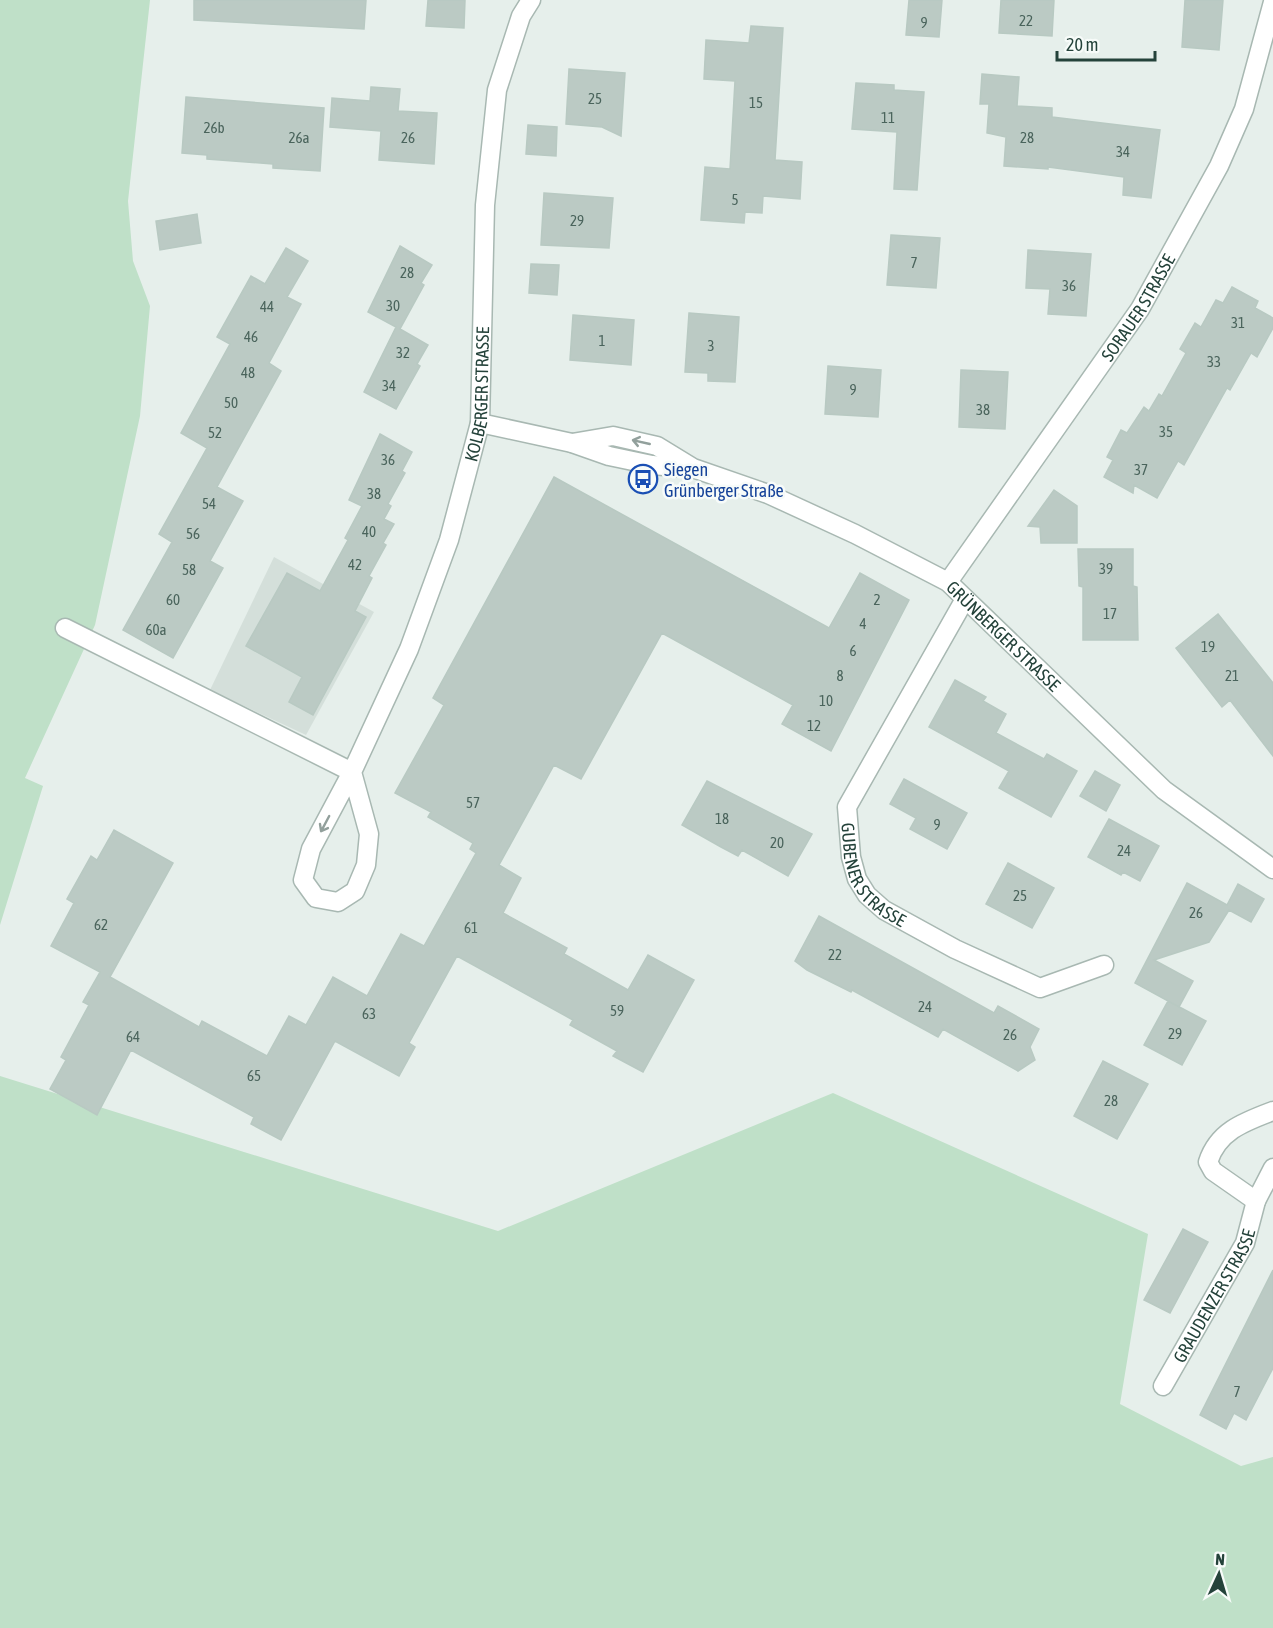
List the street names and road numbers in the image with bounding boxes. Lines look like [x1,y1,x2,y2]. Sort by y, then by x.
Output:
street label: SORAUER STRASSE [1097,250,1179,365]
street label: KOLBERGER STRASSE [460,326,493,464]
street label: GRÜNBERGER STRASSE [943,576,1065,695]
street label: GUBENER STRASSE [838,822,910,931]
street label: GRAUDENZER STRASSE [1168,1226,1259,1366]

